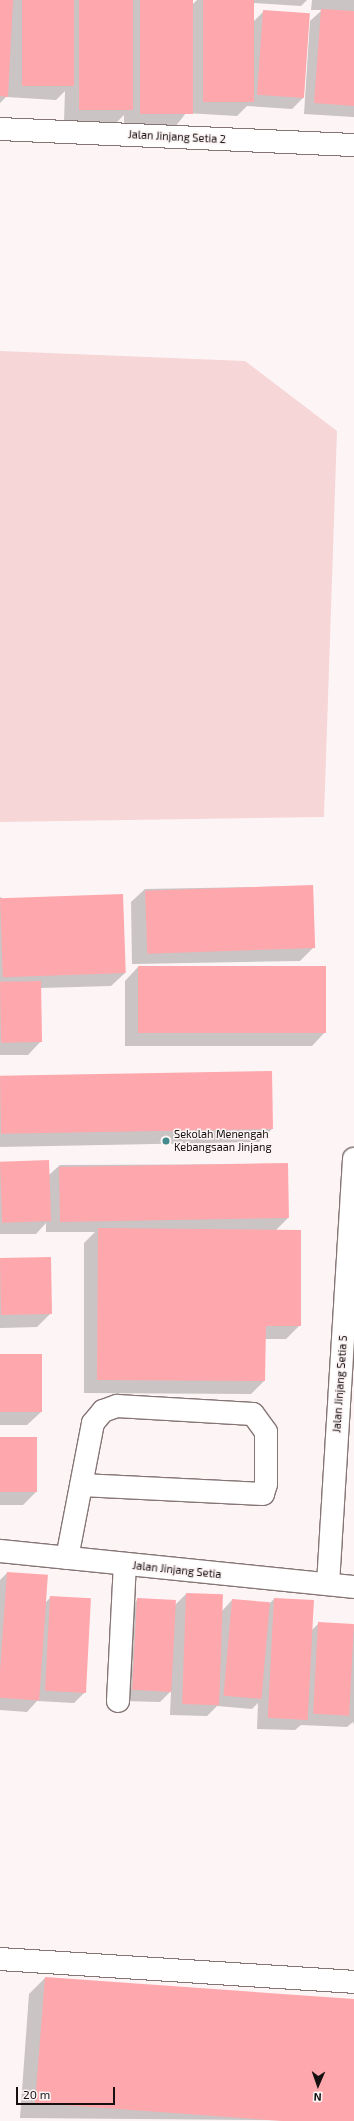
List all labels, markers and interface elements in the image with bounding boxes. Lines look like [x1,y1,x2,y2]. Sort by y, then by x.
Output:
street label: Jalan Jinjang Setia 2 [128,128,226,146]
place label: Sekolah Menengah Kebangsaan Jinjang [174,1128,272,1154]
marker: Sekolah Menengah Kebangsaan Jinjang [161,1136,171,1146]
street label: Jalan Jinjang Setia 5 [330,1335,350,1433]
street label: Jalan Jinjang Setia [132,1559,222,1581]
north arrow [298,2065,338,2105]
scale bar [18,2079,117,2105]
text: 20 m [23,2087,50,2101]
text: N [313,2091,322,2104]

